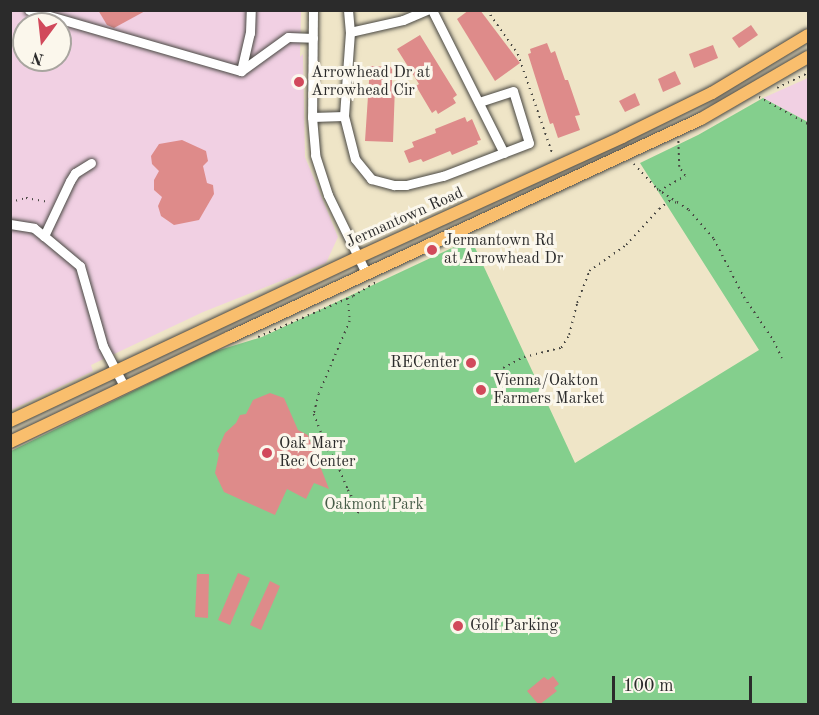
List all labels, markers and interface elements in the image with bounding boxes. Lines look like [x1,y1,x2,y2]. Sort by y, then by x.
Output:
north arrow [12,12,72,72]
text: N [30,48,46,67]
place label: Arrowhead Dr at Arrowhead Cir [311,63,430,101]
marker: Arrowhead Dr at Arrowhead Cir [292,75,306,89]
street label: Jermantown Road [343,184,467,252]
place label: Jermantown Rd at Arrowhead Dr [444,231,563,269]
marker: Jermantown Rd at Arrowhead Dr [425,243,439,257]
place label: RECenter [390,353,459,373]
marker: RECenter [464,356,478,370]
place label: Vienna/Oakton Farmers Market [493,371,604,409]
marker: Vienna/Oakton Farmers Market [474,383,488,397]
place label: Oak Marr Rec Center [279,434,356,472]
marker: Oak Marr Rec Center [260,446,274,460]
park label: Oakmont Park [324,495,424,515]
place label: Golf Parking [470,616,558,636]
marker: Golf Parking [451,619,465,633]
scale bar [615,664,754,702]
text: 100 m [623,677,674,695]

